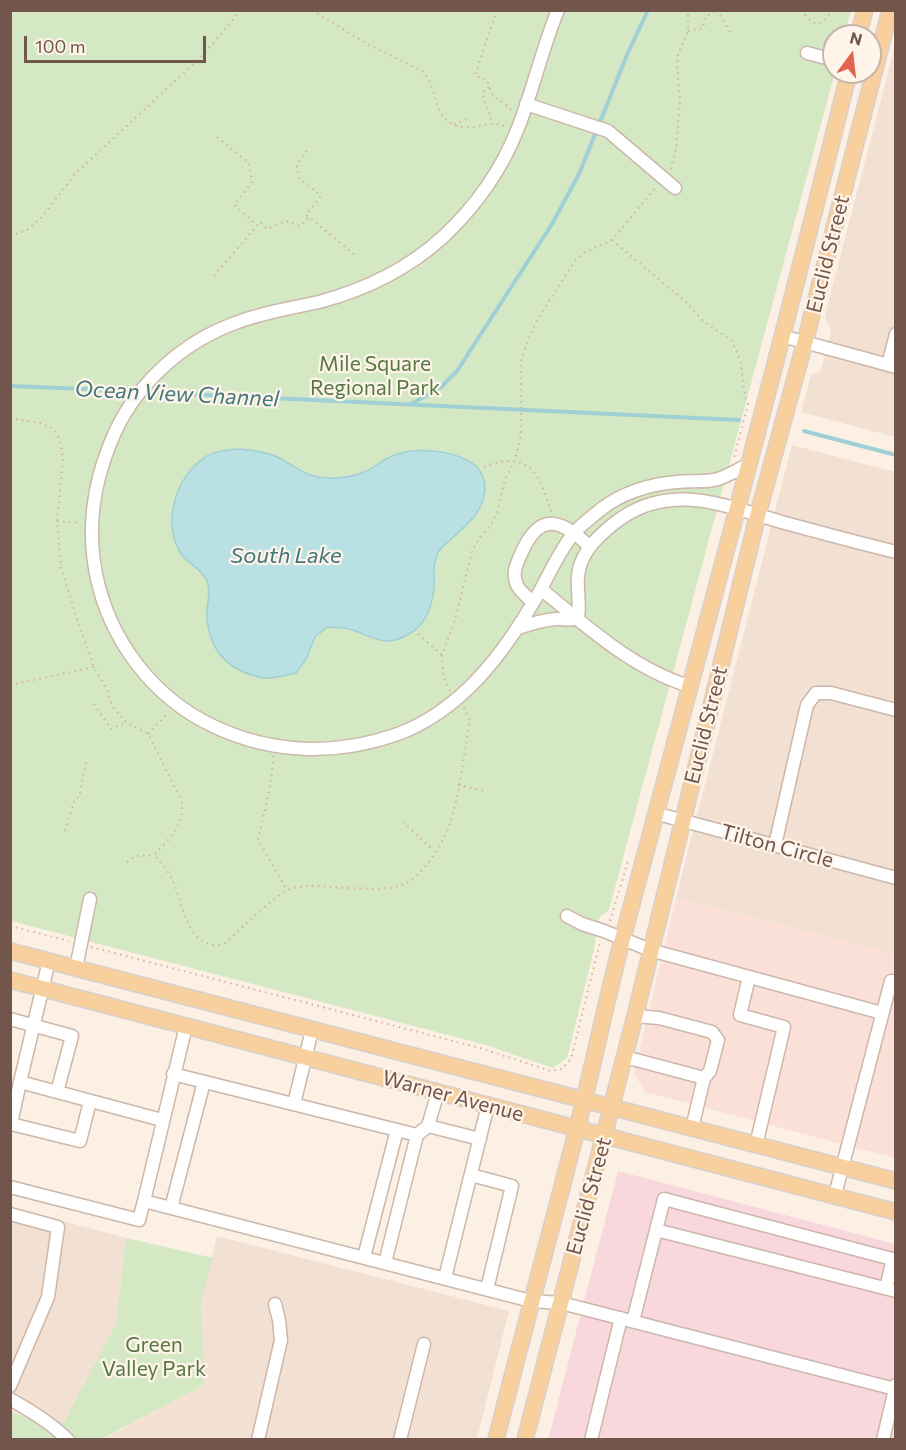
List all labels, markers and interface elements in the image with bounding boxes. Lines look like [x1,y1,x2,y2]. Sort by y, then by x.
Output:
scale bar [27,24,208,62]
north arrow [822,24,882,84]
text: N [848,27,865,49]
text: 100 m [35,35,85,57]
street label: Euclid Street [801,192,855,316]
park label: Mile Square Regional Park [310,351,440,401]
water label: Ocean View Channel [74,375,280,413]
water label: South Lake [230,543,342,569]
street label: Euclid Street [679,663,733,787]
street label: Tilton Circle [718,819,836,873]
street label: Warner Avenue [380,1065,526,1127]
street label: Euclid Street [561,1134,617,1258]
park label: Green Valley Park [102,1332,206,1382]

